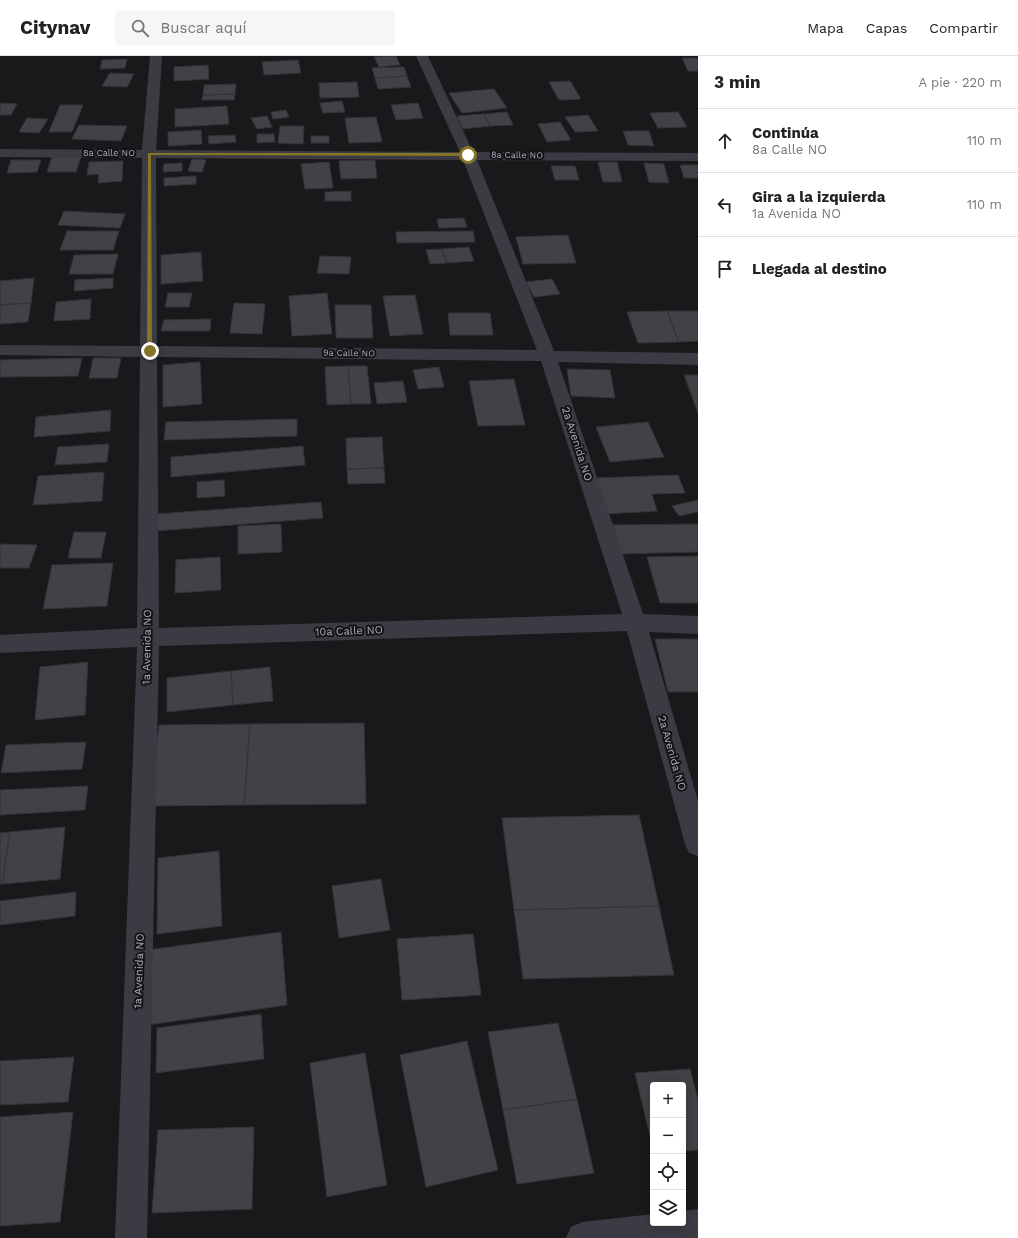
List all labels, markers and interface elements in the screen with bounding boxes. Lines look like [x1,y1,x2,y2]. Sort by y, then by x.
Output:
search box [115,10,395,46]
text: Citynav [20,16,91,39]
icon: search [129,17,151,39]
text: Buscar aquí [161,19,246,37]
text: Mapa [807,20,844,36]
text: Capas [866,20,907,36]
text: Compartir [929,20,998,36]
text: 3 min [714,72,760,92]
text: A pie · 220 m [919,75,1002,90]
text: Continúa [752,124,819,142]
icon: ahead [714,130,736,152]
text: 110 m [967,133,1002,148]
text: 8a Calle NO [752,142,827,157]
route start [459,146,477,164]
street label: 8a Calle NO [83,148,135,158]
street label: 8a Calle NO [491,150,543,160]
text: Gira a la izquierda [752,188,885,206]
icon: left [714,194,736,216]
text: 110 m [967,197,1002,212]
text: 1a Avenida NO [752,206,841,221]
icon: arrive [714,258,736,280]
text: Llegada al destino [752,260,887,278]
route end [141,342,159,360]
street label: 9a Calle NO [323,348,375,358]
street label: 2a Avenida NO [559,405,595,483]
street label: 1a Avenida NO [140,609,154,685]
street label: 10a Calle NO [315,623,383,639]
street label: 2a Avenida NO [655,714,689,792]
street label: 1a Avenida NO [131,933,147,1009]
map controls [650,1082,686,1226]
button: + [650,1082,686,1118]
button: − [650,1118,686,1154]
button: locate [650,1154,686,1190]
button: layers [650,1190,686,1226]

